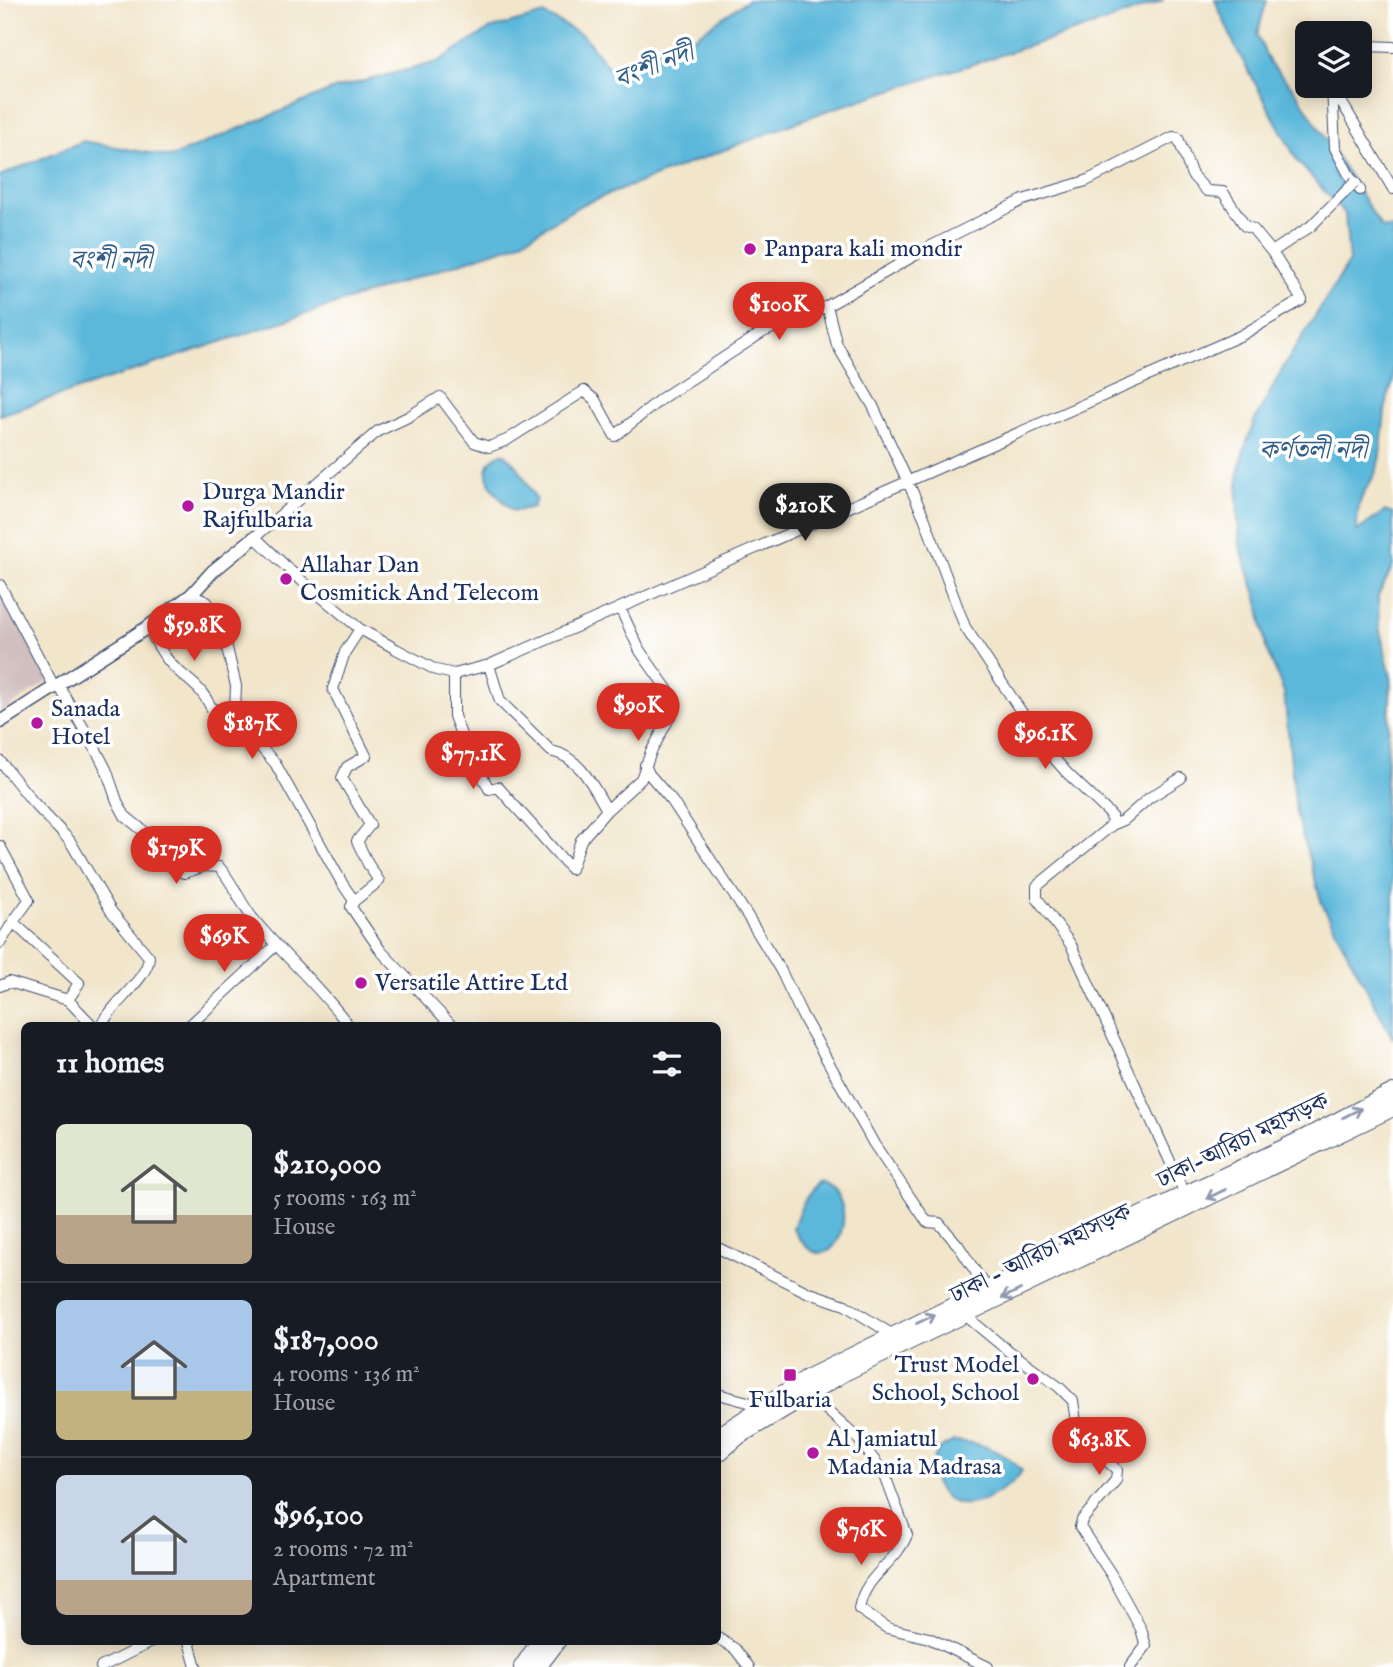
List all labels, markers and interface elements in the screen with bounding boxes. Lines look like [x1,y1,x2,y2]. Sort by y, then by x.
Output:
map controls [1295,21,1372,98]
button: layers [1295,21,1372,98]
water label: বংশী নদী [610,35,701,96]
place label: Panpara kali mondir [764,234,962,265]
marker: Panpara kali mondir [742,241,758,257]
water label: বংশী নদী [70,244,155,277]
pin: $100K [730,282,828,342]
text: $100K [749,290,809,319]
water label: কর্ণতলী নদী [1259,434,1370,467]
place label: Durga Mandir Rajfulbaria [202,477,345,536]
pin: $210K [756,484,854,543]
text: $210K [775,491,835,520]
marker: Durga Mandir Rajfulbaria [180,498,196,514]
place label: Allahar Dan Cosmitick And Telecom [299,550,539,609]
marker: Allahar Dan Cosmitick And Telecom [278,571,294,587]
pin: $59.8K [137,604,251,663]
text: $59.8K [163,611,225,640]
pin: $90K [597,684,679,743]
text: $90K [613,691,663,720]
place label: Sanada Hotel [51,694,121,753]
pin: $187K [203,702,301,761]
text: $187K [223,709,281,738]
pin: $96.1K [988,712,1102,771]
marker: Sanada Hotel [29,715,45,731]
text: $96.1K [1014,719,1076,748]
pin: $77.1K [416,732,530,791]
text: $77.1K [441,739,505,768]
pin: $179K [127,826,225,886]
text: $179K [147,834,205,863]
pin: $69K [183,914,265,974]
text: $69K [199,922,249,951]
place label: Versatile Attire Ltd [374,968,568,999]
marker: Versatile Attire Ltd [353,975,369,991]
text: 11 homes [56,1045,164,1083]
icon: filters [648,1045,686,1083]
street label: ঢাকা-আরিচা মহাসড়ক [1151,1086,1335,1196]
one-way arrow [1341,1106,1361,1120]
text: $210,000 [273,1146,382,1184]
icon: home [112,1152,196,1236]
text: 5 rooms · 163 m² [273,1184,417,1213]
one-way arrow [1206,1188,1227,1202]
street label: ঢাকা - আরিচা মহাসড়ক [944,1196,1138,1312]
text: House [273,1213,335,1242]
one-way arrow [1001,1287,1022,1301]
one-way arrow [915,1311,936,1325]
text: $187,000 [273,1322,379,1360]
icon: home [112,1328,196,1412]
place label: Trust Model School, School [872,1350,1019,1409]
text: 4 rooms · 136 m² [273,1360,420,1389]
marker: Fulbaria [782,1367,798,1383]
marker: Trust Model School, School [1025,1371,1041,1387]
place label: Fulbaria [749,1385,832,1416]
text: House [273,1389,335,1418]
pin: $63.8K [1042,1418,1156,1477]
place label: Al Jamiatul Madania Madrasa [826,1424,1002,1483]
text: $63.8K [1068,1425,1130,1454]
marker: Al Jamiatul Madania Madrasa [805,1445,821,1461]
text: $96,100 [273,1497,364,1535]
icon: home [112,1503,196,1587]
pin: $76K [820,1508,902,1567]
text: $76K [836,1515,886,1544]
text: 2 rooms · 72 m² [273,1535,414,1564]
text: Apartment [273,1564,376,1593]

